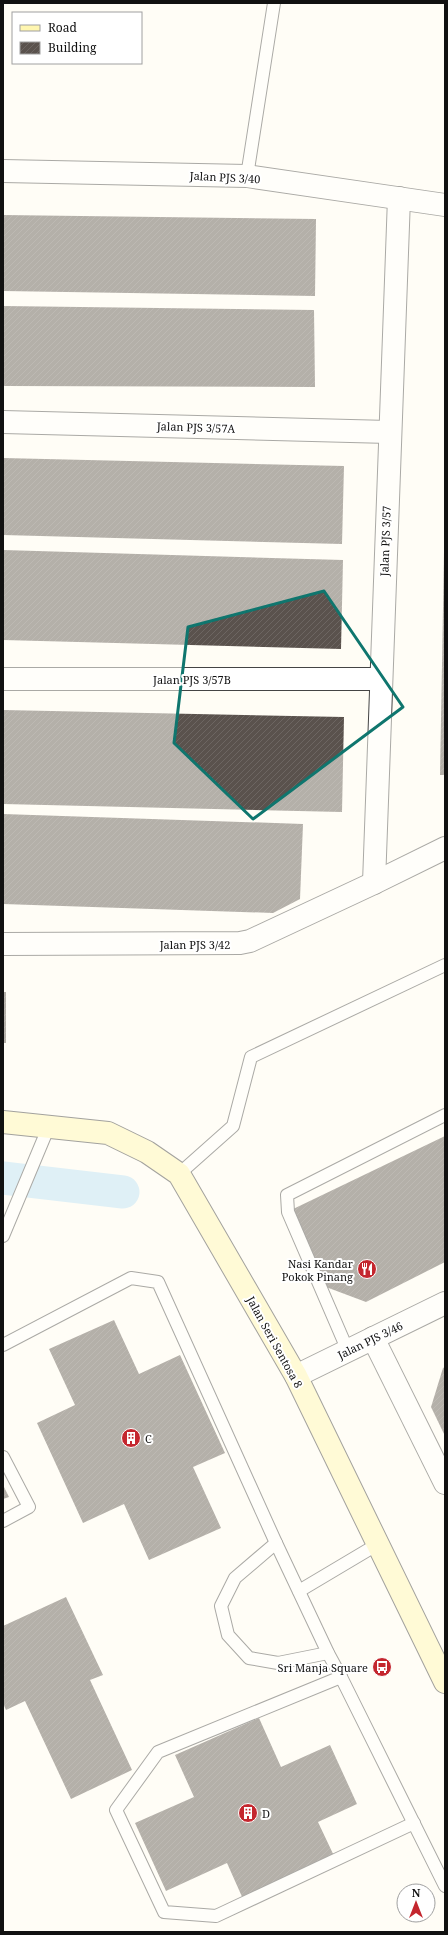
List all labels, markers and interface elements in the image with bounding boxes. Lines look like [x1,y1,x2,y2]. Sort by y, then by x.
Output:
legend [12,12,142,64]
text: Road [48,19,78,36]
text: Building [48,39,97,56]
street label: Jalan PJS 3/40 [188,168,261,186]
street label: Jalan PJS 3/57A [156,418,236,436]
street label: Jalan PJS 3/57 [376,505,394,578]
street label: Jalan PJS 3/57B [152,672,231,687]
street label: Jalan PJS 3/42 [159,937,230,952]
place label: Nasi Kandar Pokok Pinang [282,1256,354,1284]
restaurant icon: Nasi Kandar Pokok Pinang [356,1258,378,1280]
street label: Jalan Seri Sentosa 8 [243,1293,306,1390]
street label: Jalan PJS 3/46 [334,1318,405,1363]
building icon: C [120,1427,142,1449]
place label: C [145,1431,152,1446]
bus stop icon: Sri Manja Square [371,1656,393,1678]
place label: Sri Manja Square [278,1660,368,1675]
building icon: D [237,1802,259,1824]
place label: D [262,1806,270,1821]
north arrow [396,1883,436,1923]
text: N [412,1885,421,1900]

